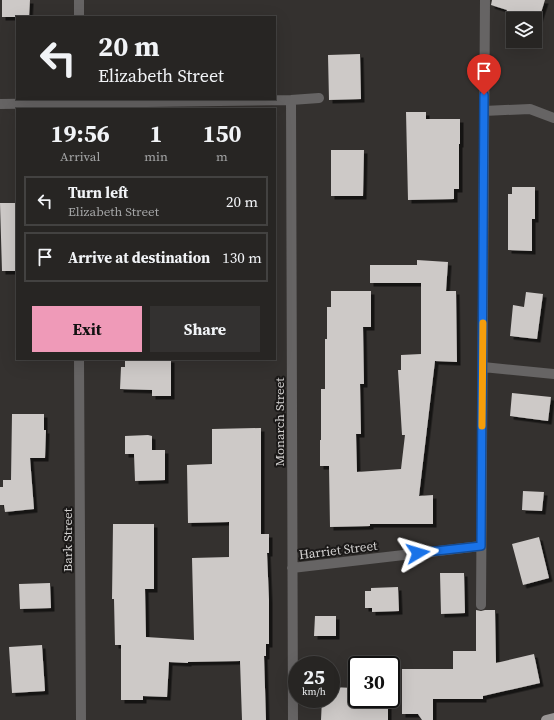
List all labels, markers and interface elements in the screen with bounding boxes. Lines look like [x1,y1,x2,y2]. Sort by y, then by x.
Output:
map controls [506,12,542,48]
button: layers [506,12,542,48]
text: 20 m [98,27,160,65]
icon: left [32,32,84,84]
pin [467,54,501,95]
icon: arrive [473,60,495,82]
text: Elizabeth Street [98,63,224,88]
text: 19:56 [51,117,110,150]
text: 1 [150,117,163,150]
text: 150 [202,117,241,150]
text: Arrival [60,148,100,165]
text: min [144,148,168,165]
text: m [216,148,228,165]
text: Turn left [68,182,128,203]
icon: left [34,190,56,212]
text: 20 m [226,191,258,212]
text: Elizabeth Street [68,203,159,220]
icon: arrive [34,246,56,268]
text: Arrive at destination [68,247,210,268]
text: 130 m [222,247,262,268]
button: Exit [32,306,142,352]
button: Share [150,306,260,352]
street label: Monarch Street [271,377,288,467]
street label: Bark Street [59,507,76,572]
position arrow [397,532,439,574]
street label: Harriet Street [298,537,379,563]
speed limit sign: 30 [348,656,400,708]
text: 25 [303,663,325,691]
text: km/h [302,685,326,698]

